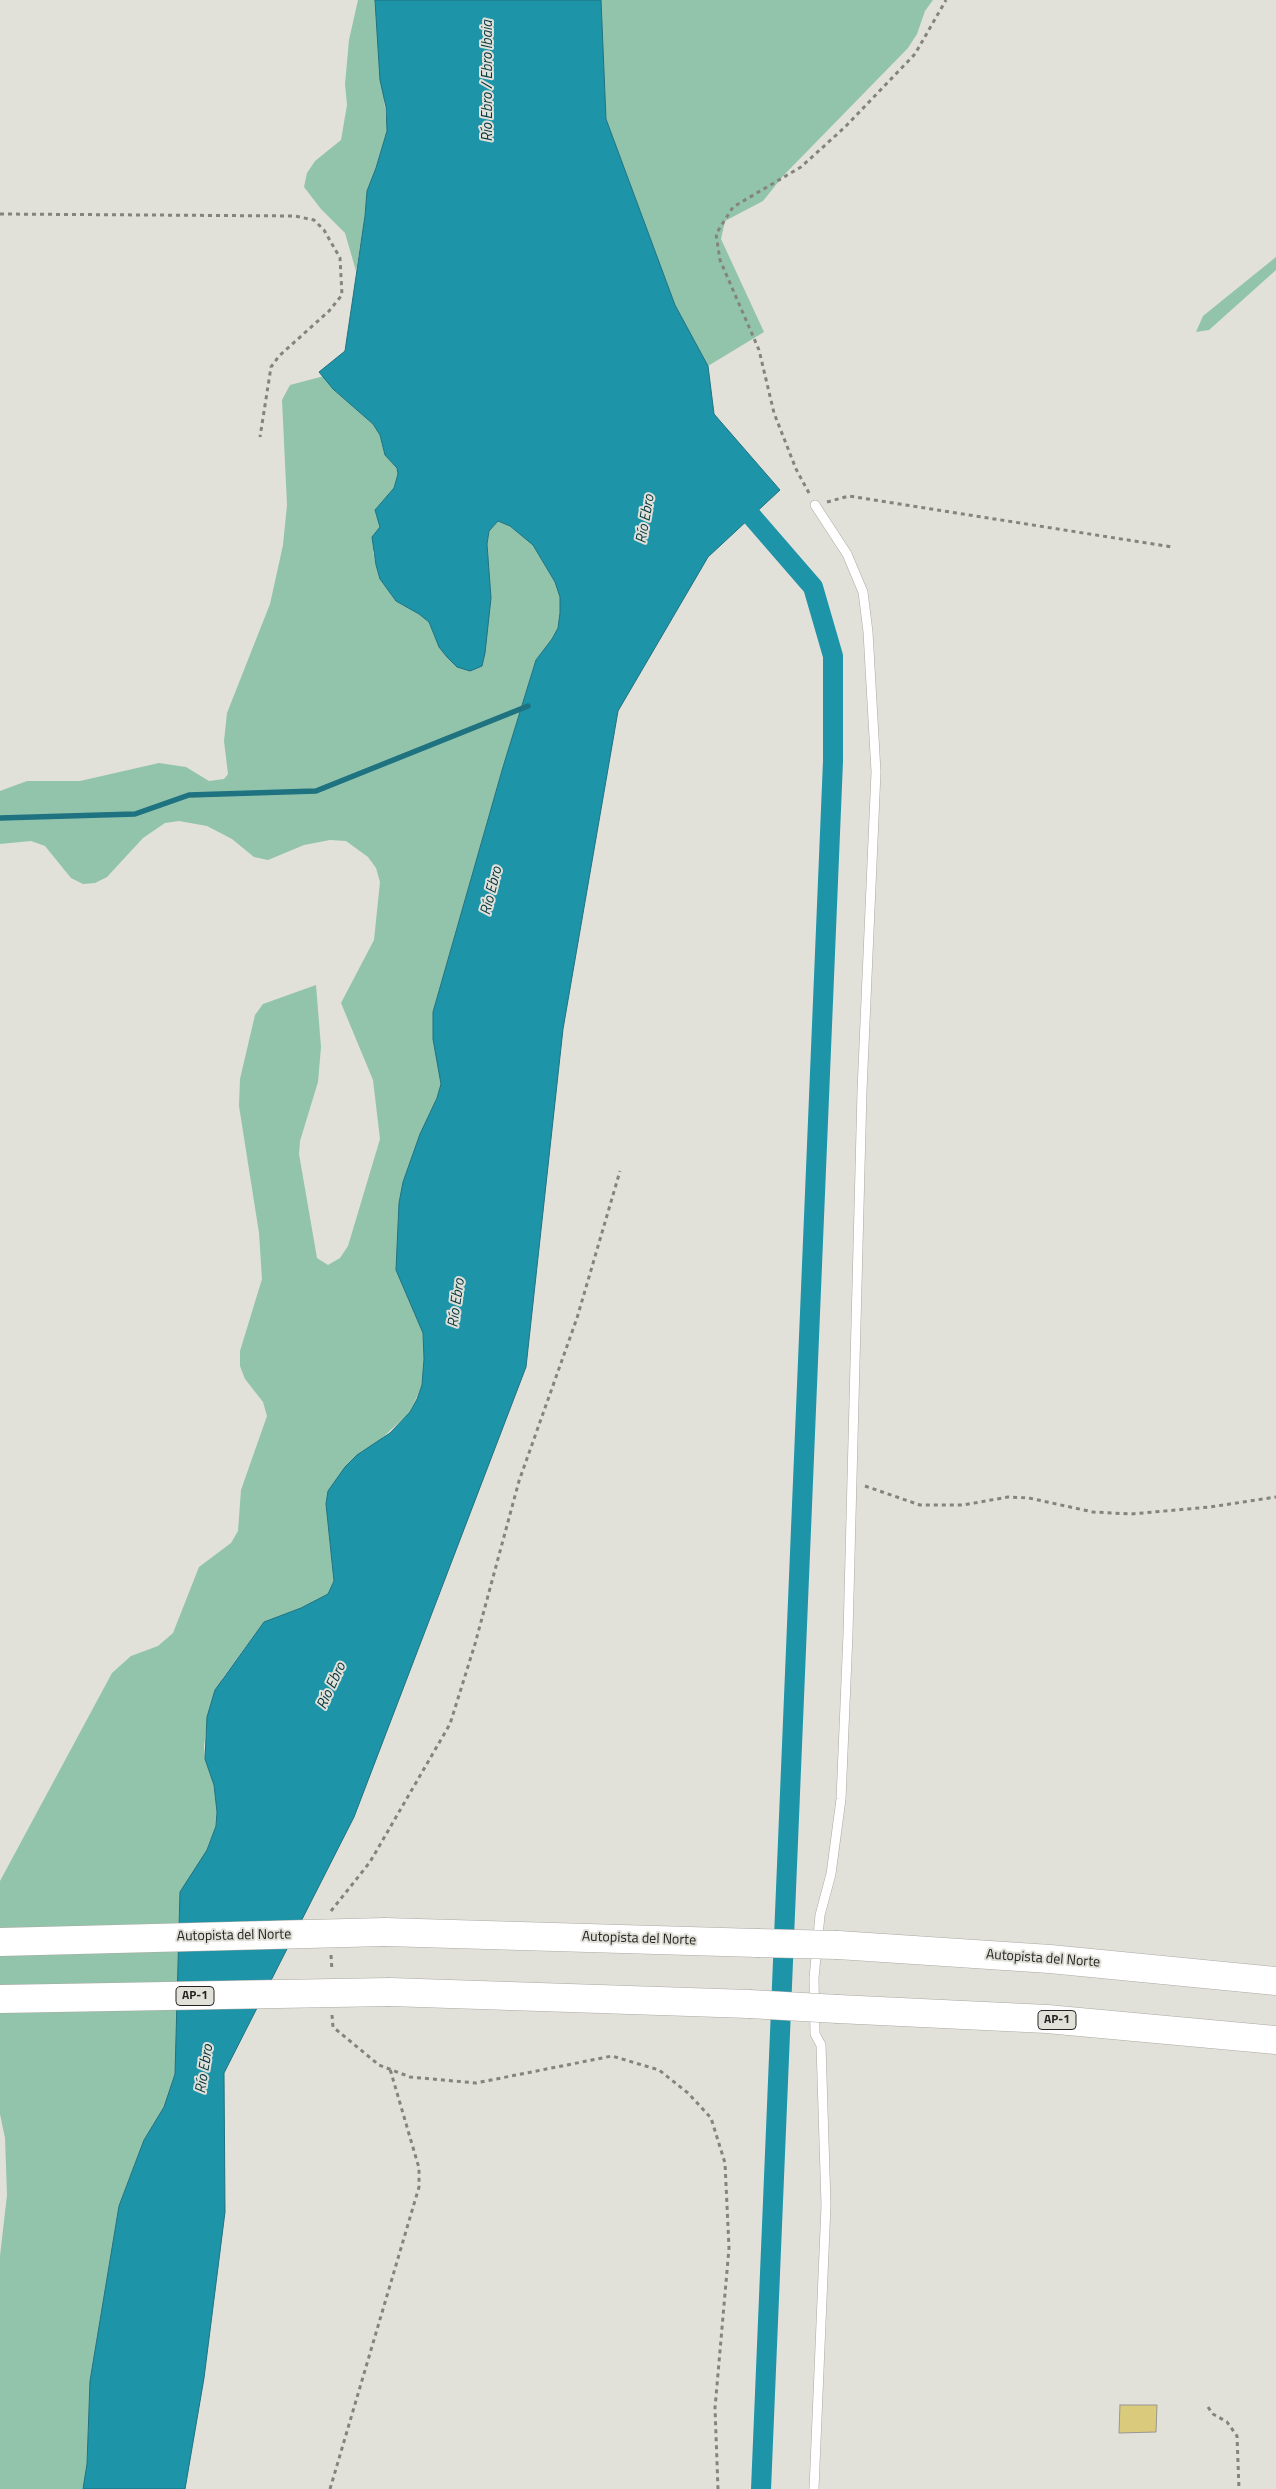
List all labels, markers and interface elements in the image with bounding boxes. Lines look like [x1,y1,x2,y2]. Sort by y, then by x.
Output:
water label: Río Ebro / Ebro Ibaia [479,20,497,142]
water label: Río Ebro [633,493,659,545]
water label: Río Ebro [477,865,507,917]
water label: Río Ebro [445,1277,469,1329]
water label: Río Ebro [313,1660,351,1712]
street label: Autopista del Norte [177,1927,291,1945]
street label: Autopista del Norte [582,1929,696,1949]
street label: Autopista del Norte [985,1947,1101,1971]
road number: AP-1 [176,1986,214,2005]
road number: AP-1 [1038,2010,1076,2030]
water label: Río Ebro [192,2043,218,2095]

